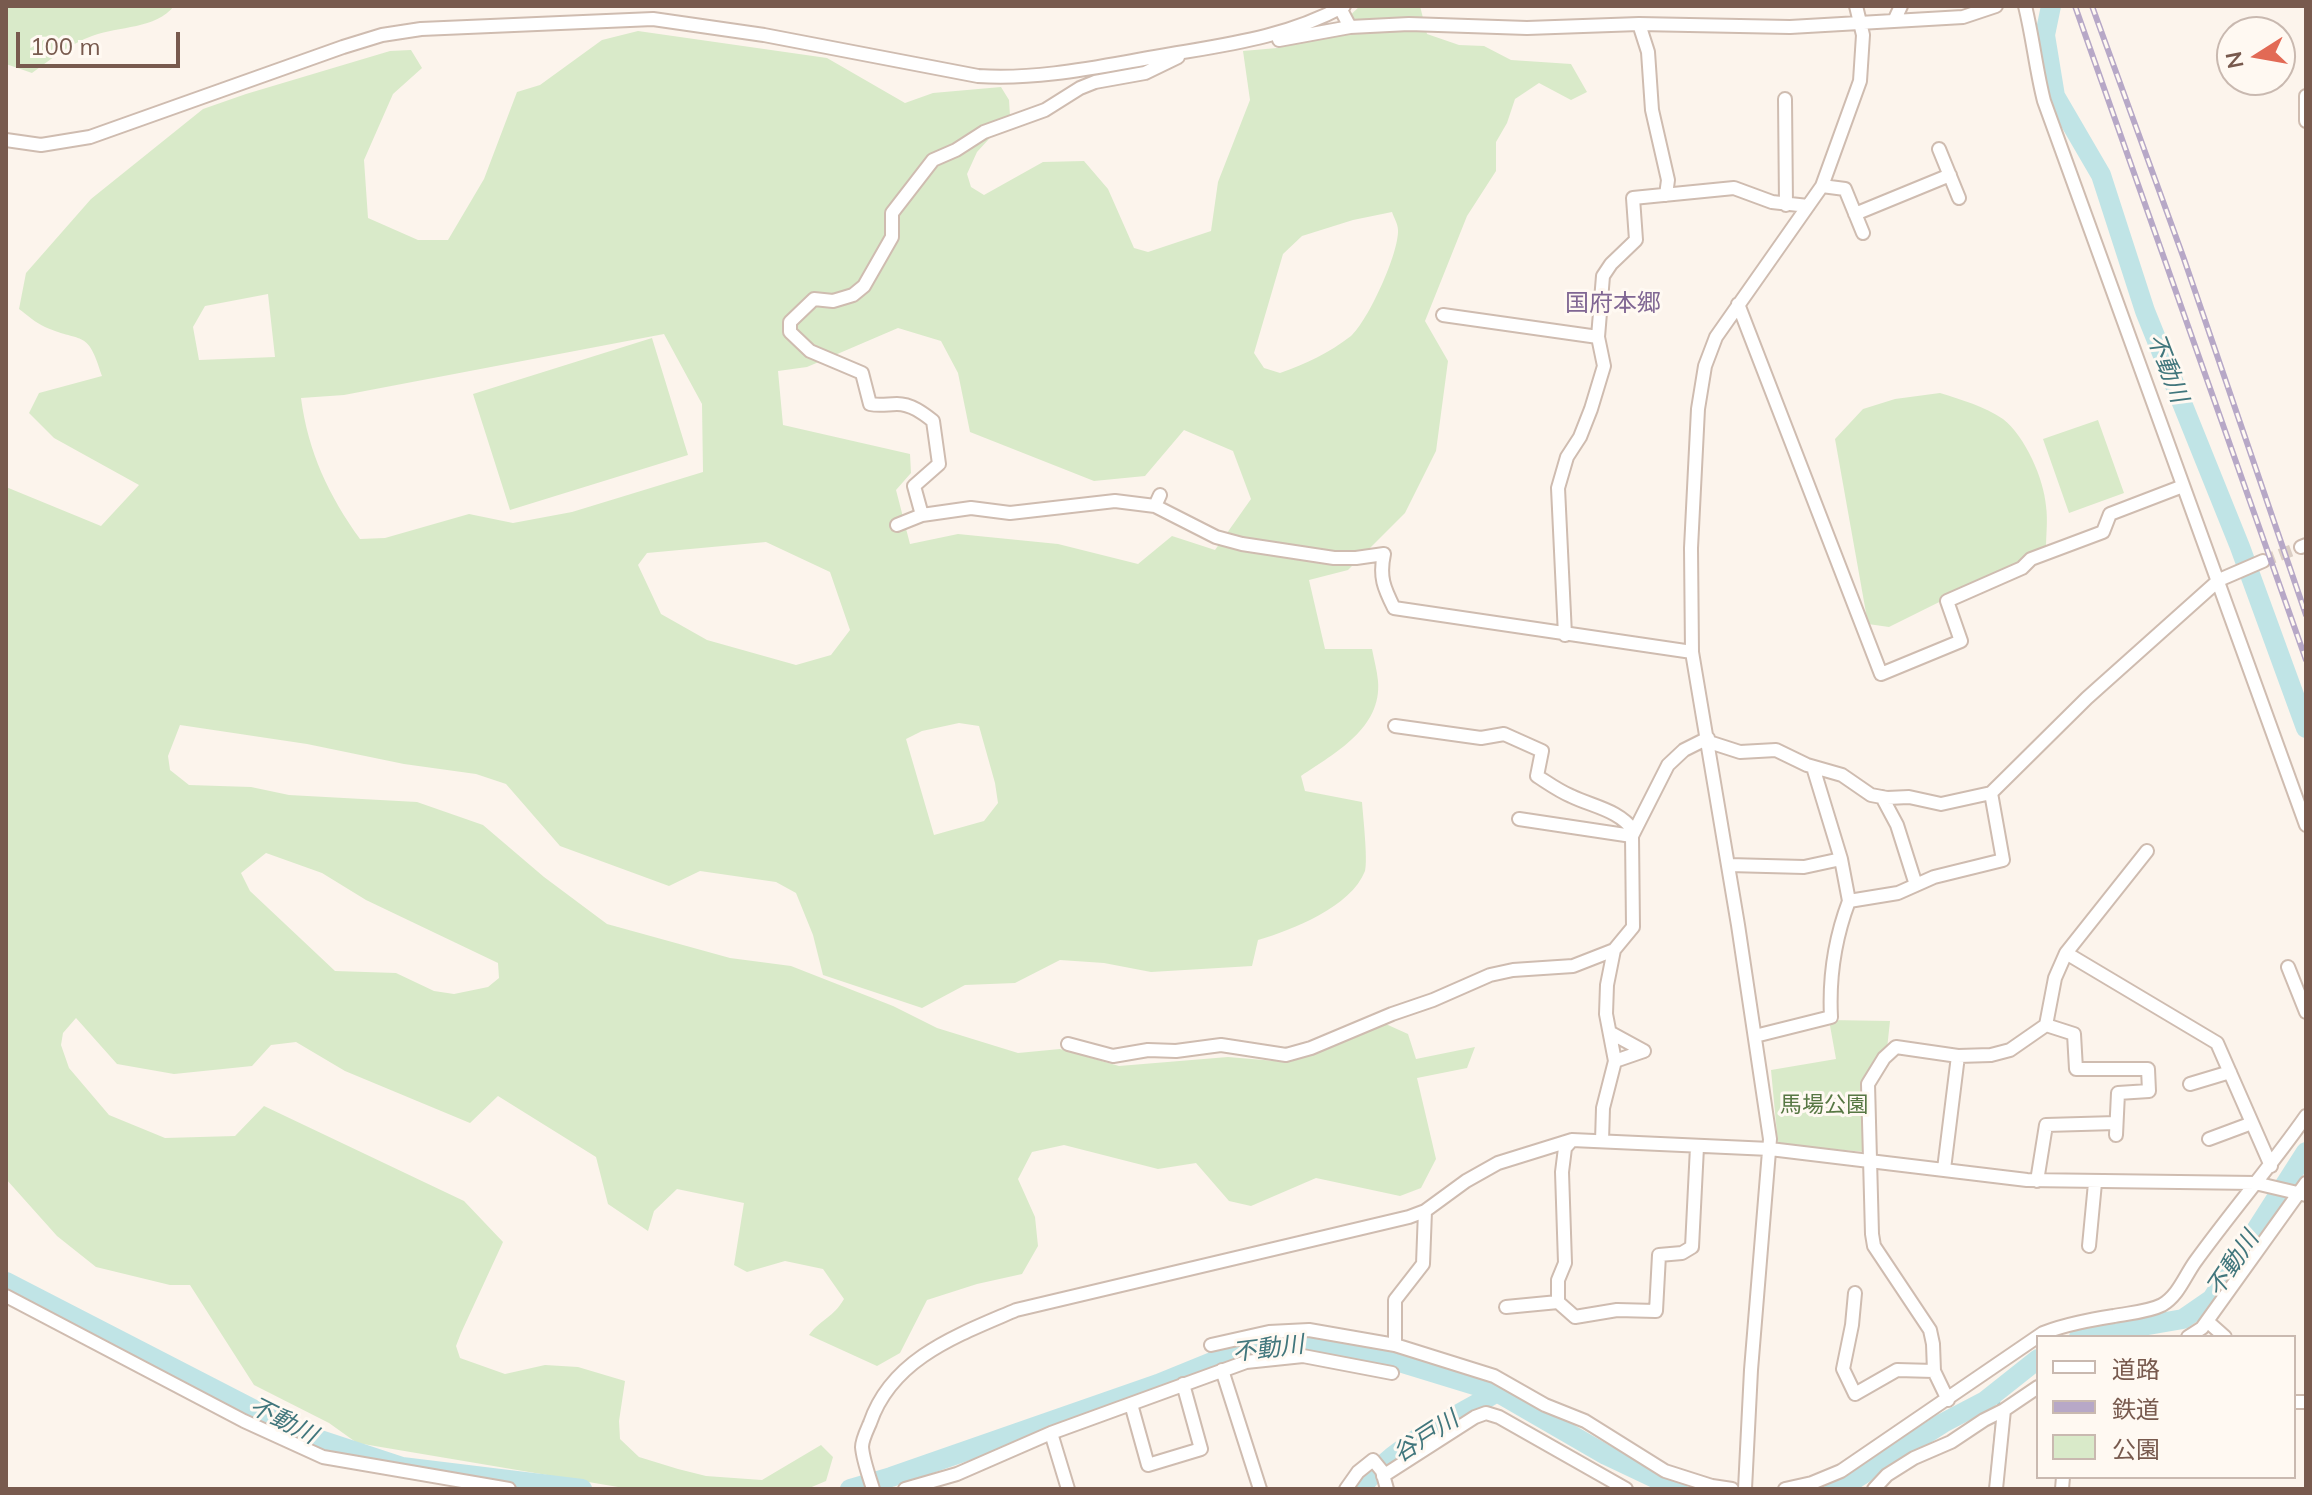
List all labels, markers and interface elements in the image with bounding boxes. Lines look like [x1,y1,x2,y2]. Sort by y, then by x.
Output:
scale bar [20,16,184,66]
north arrow [2216,16,2296,96]
text: 100 m [30,31,101,61]
text: N [2219,49,2250,71]
district label: 国府本郷 [1565,290,1661,318]
water label: 不動川 [2141,329,2193,407]
park label: 馬場公園 [1780,1092,1868,1118]
water label: 不動川 [2201,1226,2265,1302]
water label: 不動川 [1231,1330,1305,1368]
legend [2036,1335,2296,1479]
text: 道路 [2112,1354,2160,1384]
water label: 不動川 [244,1392,322,1450]
text: 鉄道 [2112,1394,2160,1424]
water label: 谷戸川 [1388,1405,1464,1469]
text: 公園 [2112,1434,2160,1464]

